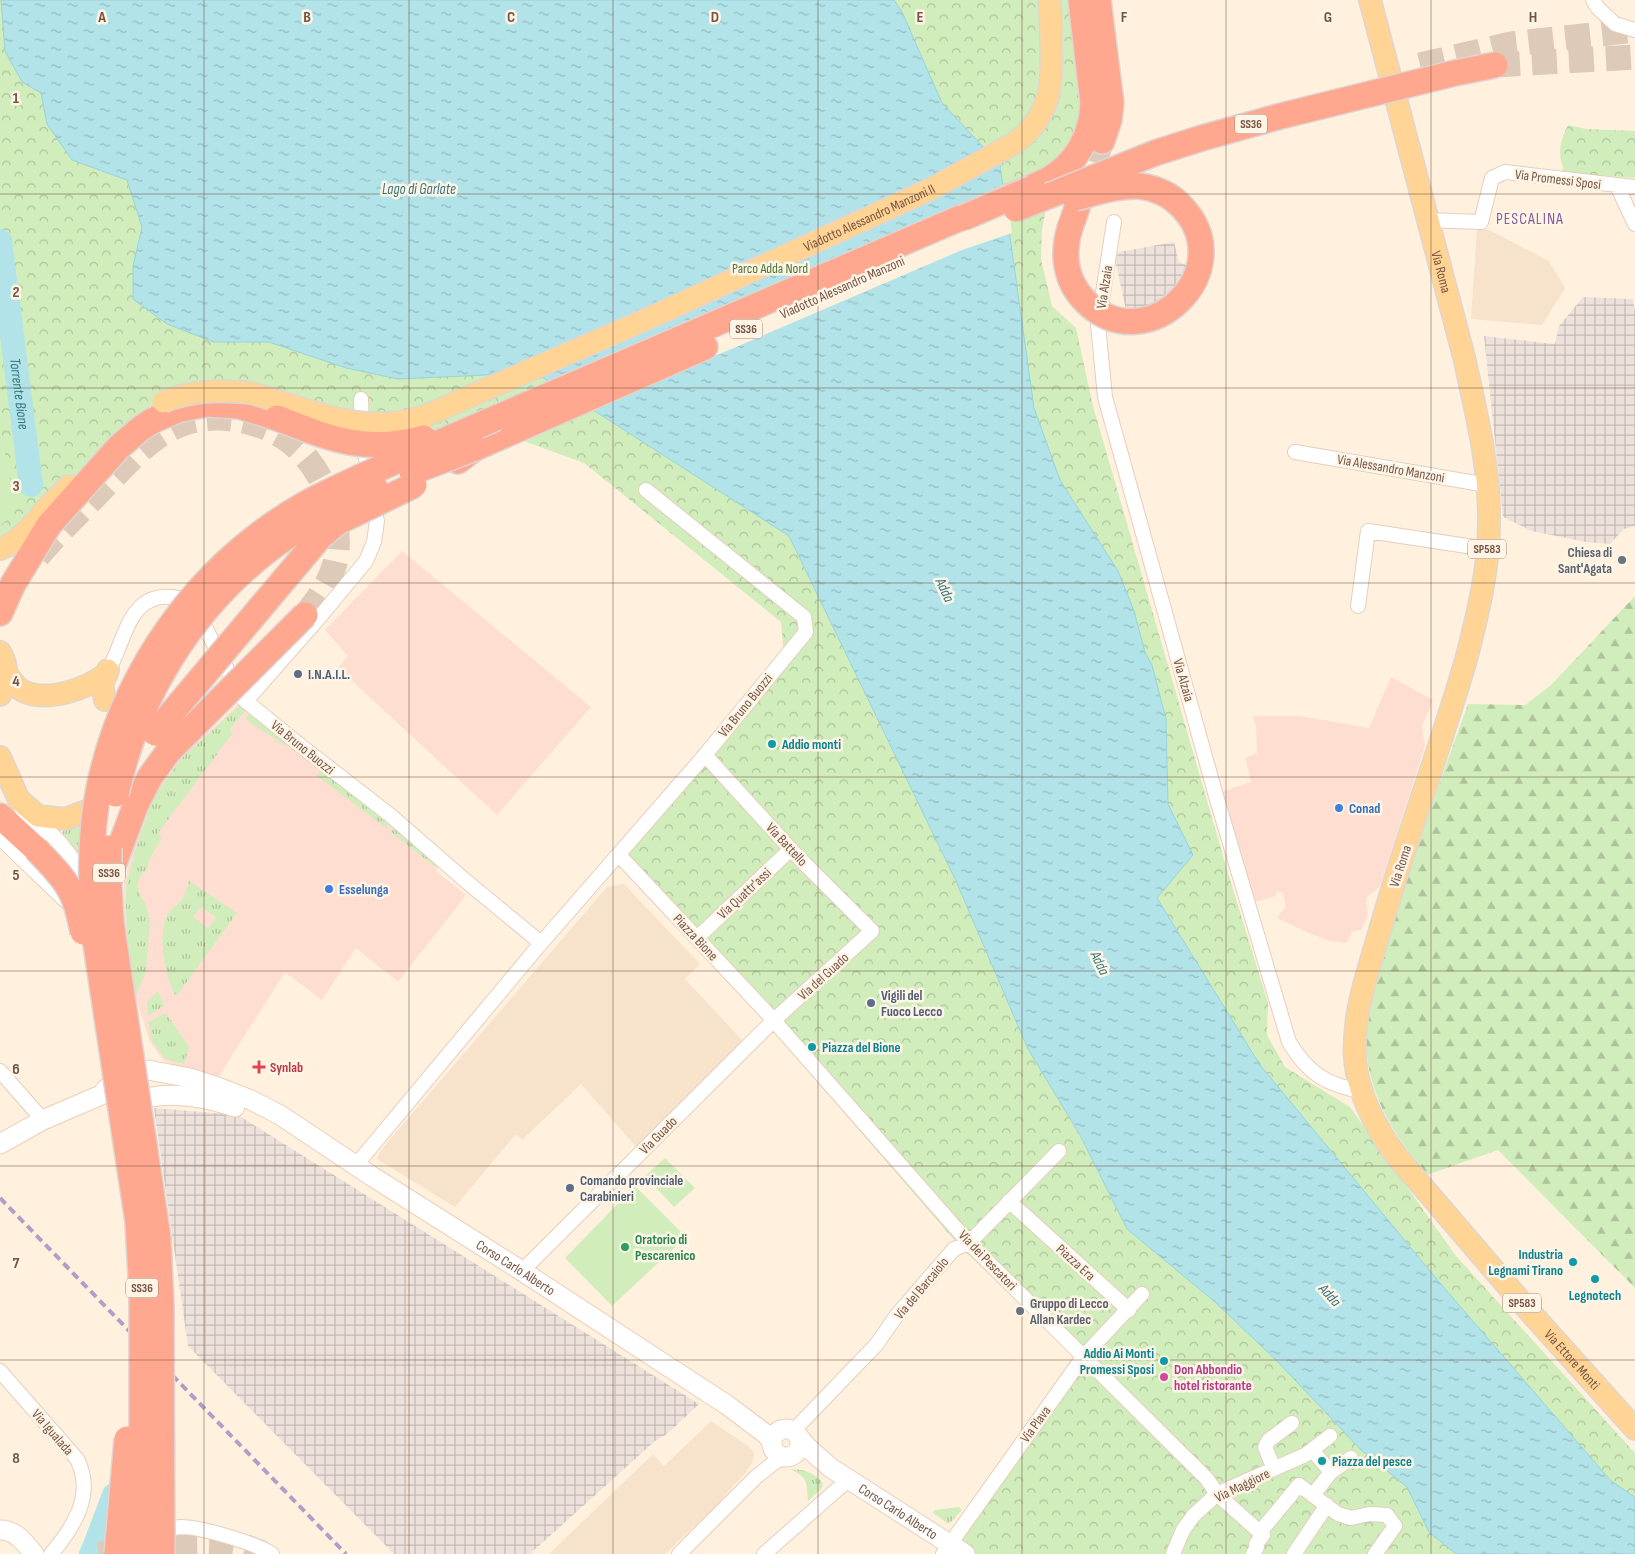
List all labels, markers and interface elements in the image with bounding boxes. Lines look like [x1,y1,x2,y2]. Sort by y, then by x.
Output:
text: A [97,8,106,27]
text: B [303,8,311,27]
text: C [507,8,515,27]
text: D [711,8,719,27]
text: E [917,8,924,27]
text: F [1121,8,1128,27]
text: G [1324,8,1332,27]
text: H [1529,8,1537,27]
text: 1 [13,89,20,108]
road number: SS36 [1235,115,1267,134]
street label: Via Promessi Sposi [1514,166,1602,193]
water label: Lago di Garlate [382,180,456,199]
street label: Viadotto Alessandro Manzoni II [801,180,938,255]
district label: PESCALINA [1496,210,1564,229]
street label: Via Roma [1427,249,1455,295]
street label: Viadotto Alessandro Manzoni [777,252,907,323]
park label: Parco Adda Nord [732,260,808,277]
street label: Via Alzaia [1093,264,1116,310]
text: 2 [12,283,20,302]
road number: SS36 [730,320,762,338]
water label: Torrente Bione [5,357,33,431]
street label: Via Alessandro Manzoni [1336,451,1446,486]
text: 3 [12,477,20,496]
road number: SP583 [1468,540,1506,558]
place label: Chiesa di Sant'Agata [1558,544,1612,577]
marker: Chiesa di Sant'Agata [1616,554,1628,566]
water label: Adda [930,574,958,605]
street label: Via Alzaia [1169,657,1198,703]
place label: I.N.A.I.L. [308,666,350,683]
marker: I.N.A.I.L. [292,668,304,680]
street label: Via Bruno Buozzi [715,670,776,741]
text: 4 [12,672,20,691]
street label: Via Bruno Buozzi [267,717,338,778]
place label: Addio monti [781,736,841,753]
marker: Addio monti [766,738,778,750]
place label: Conad [1349,800,1380,817]
marker: Conad [1333,802,1345,814]
street label: Via Battello [762,819,811,870]
street label: Via Roma [1386,843,1415,889]
road number: SS36 [93,864,125,882]
street label: Via Quattr'assi [714,864,775,923]
text: 5 [12,866,20,885]
place label: Esselunga [339,881,389,898]
marker: Esselunga [323,883,335,895]
street label: Piazza Bione [670,910,722,964]
water label: Adda [1085,947,1113,978]
street label: Via del Guado [794,949,852,1004]
place label: Vigili del Fuoco Lecco [881,987,942,1020]
marker: Vigili del Fuoco Lecco [865,997,877,1009]
place label: Piazza del Bione [822,1039,901,1056]
marker: Piazza del Bione [806,1041,818,1053]
place label: Synlab [270,1059,303,1076]
text: 6 [12,1060,20,1079]
marker: Synlab [252,1060,266,1074]
street label: Via Guado [636,1113,681,1158]
place label: Comando provinciale Carabinieri [580,1172,683,1205]
marker: Comando provinciale Carabinieri [564,1182,576,1194]
street label: Via dei Pescatori [955,1227,1020,1294]
place label: Oratorio di Pescarenico [635,1231,695,1264]
street label: Corso Carlo Alberto [473,1236,558,1299]
street label: Piazza Era [1053,1240,1099,1284]
marker: Oratorio di Pescarenico [619,1241,631,1253]
place label: Industria Legnami Tirano [1488,1246,1563,1279]
text: 7 [13,1254,20,1273]
street label: Via del Barcaiolo [890,1254,952,1323]
marker: Industria Legnami Tirano [1567,1256,1579,1268]
marker: Legnotech [1589,1273,1601,1285]
road number: SS36 [126,1278,158,1298]
water label: Adda [1314,1279,1345,1311]
place label: Legnotech [1569,1287,1621,1304]
road number: SP583 [1503,1294,1541,1312]
place label: Gruppo di Lecco Allan Kardec [1029,1295,1109,1328]
marker: Gruppo di Lecco Allan Kardec [1014,1305,1026,1317]
street label: Via Ettore Monti [1541,1326,1604,1393]
place label: Addio Ai Monti Promessi Sposi [1080,1345,1154,1378]
marker: Addio Ai Monti Promessi Sposi [1158,1355,1170,1367]
place label: Don Abbondio hotel ristorante [1174,1361,1252,1394]
marker: Don Abbondio hotel ristorante [1158,1371,1170,1383]
street label: Via Plava [1017,1403,1054,1446]
street label: Via Igualada [28,1406,77,1459]
text: 8 [12,1449,20,1468]
place label: Piazza del pesce [1332,1453,1412,1470]
marker: Piazza del pesce [1316,1455,1328,1467]
street label: Via Maggiore [1212,1465,1273,1506]
street label: Corso Carlo Alberto [855,1480,941,1543]

